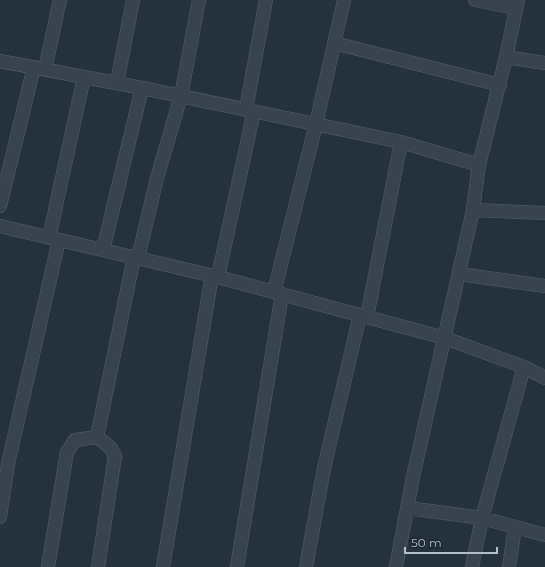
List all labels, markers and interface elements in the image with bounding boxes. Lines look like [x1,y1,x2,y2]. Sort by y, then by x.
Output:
scale bar [405,529,497,555]
text: 50 m [411,535,442,550]

